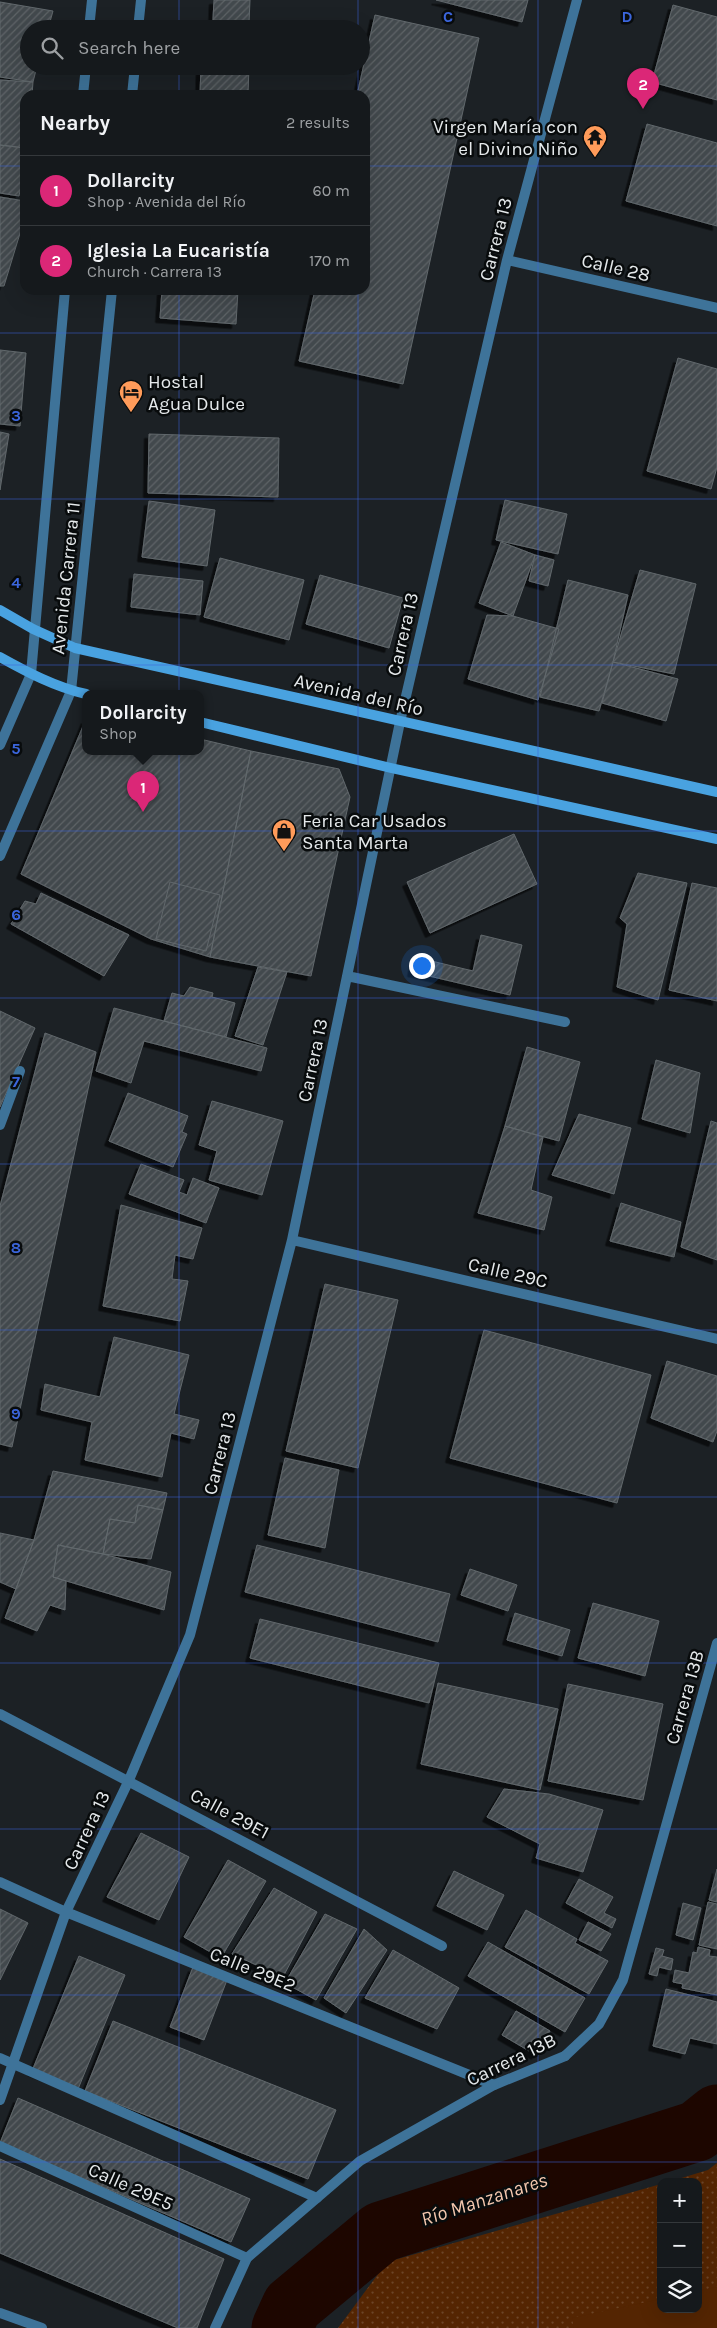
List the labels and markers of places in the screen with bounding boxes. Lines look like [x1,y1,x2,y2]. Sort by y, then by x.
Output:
pin: 2 [627,68,659,109]
place label: Virgen María con el Divino Niño [433,116,578,160]
temple icon: Virgen María con el Divino Niño [582,124,608,158]
place label: Hostal Agua Dulce [148,371,245,415]
hotel icon: Hostal Agua Dulce [118,379,144,413]
pin: 1 [127,771,159,812]
place label: Feria Car Usados Santa Marta [302,810,447,854]
shop icon: Feria Car Usados Santa Marta [271,818,297,852]

